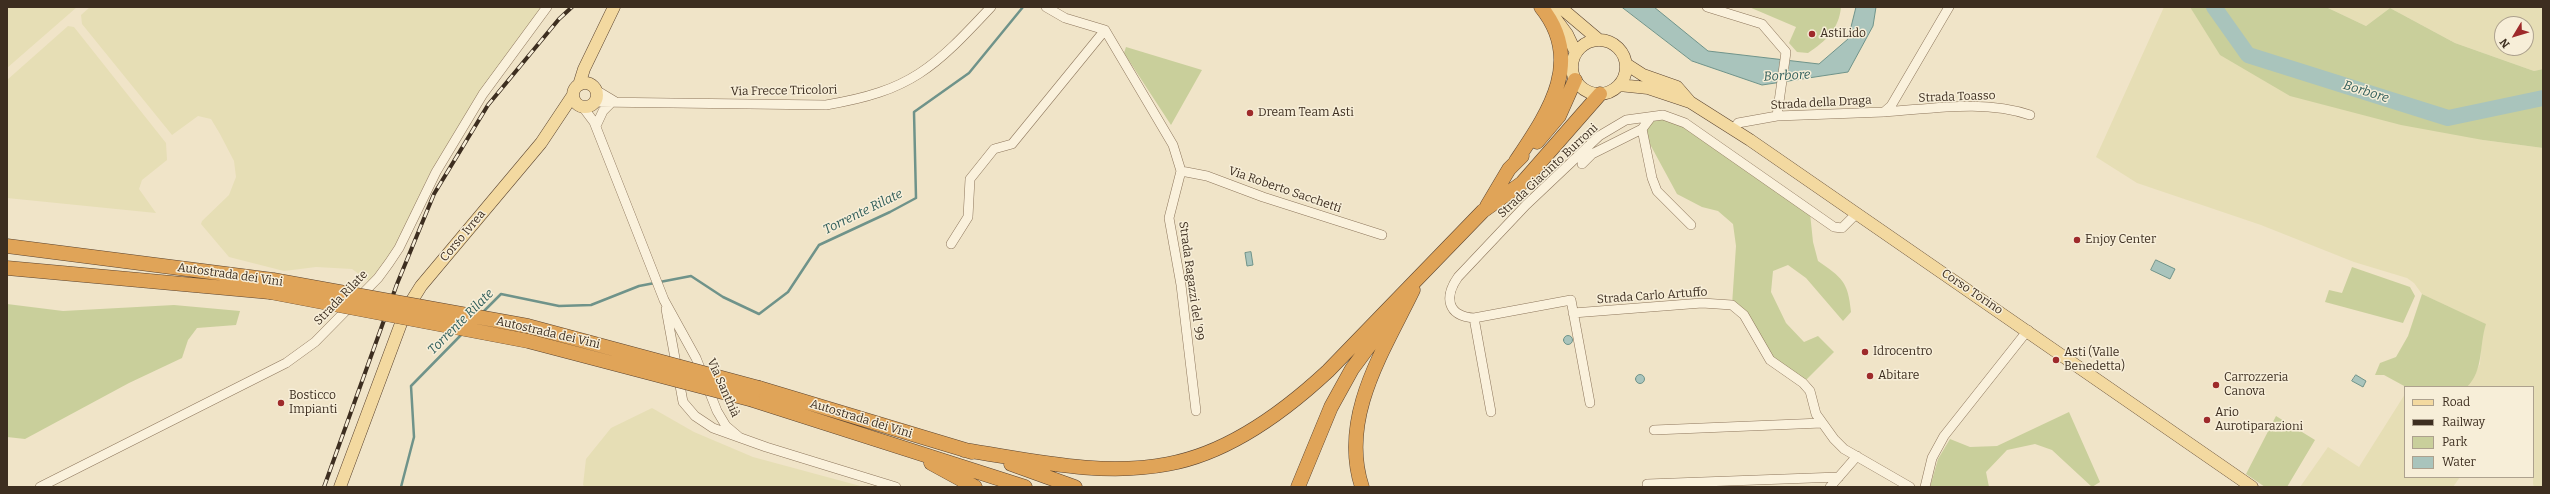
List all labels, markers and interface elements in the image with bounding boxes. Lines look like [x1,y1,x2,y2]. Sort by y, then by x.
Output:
north arrow [2494,16,2534,56]
place label: AstiLido [1820,27,1866,41]
marker: AstiLido [1807,29,1817,39]
text: N [2497,36,2513,50]
water label: Borbore [1763,67,1811,85]
water label: Borbore [2341,78,2391,106]
street label: Via Frecce Tricolori [731,83,837,99]
street label: Strada Toasso [1918,88,1996,106]
street label: Strada della Draga [1770,93,1872,113]
place label: Dream Team Asti [1258,106,1354,120]
marker: Dream Team Asti [1245,108,1255,118]
street label: Strada Giacinto Burroni [1495,121,1601,221]
street label: Via Roberto Sacchetti [1227,164,1343,216]
water label: Torrente Rilate [821,186,905,238]
street label: Corso Ivrea [437,207,489,265]
street label: Strada Ragazzi del '99 [1176,221,1206,341]
place label: Enjoy Center [2085,233,2156,247]
marker: Enjoy Center [2072,235,2082,245]
street label: Autostrada dei Vini [176,260,284,290]
street label: Corso Torino [1939,266,2005,318]
street label: Strada Rilate [311,268,371,328]
street label: Strada Carlo Artuffo [1596,285,1708,307]
water label: Torrente Rilate [425,286,497,358]
street label: Autostrada dei Vini [495,314,601,352]
place label: Idrocentro [1873,345,1932,359]
place label: Asti (Valle Benedetta) [2064,346,2125,374]
marker: Idrocentro [1860,347,1870,357]
marker: Asti (Valle Benedetta) [2051,355,2061,365]
street label: Via Santhià [704,356,742,420]
place label: Abitare [1878,369,1919,383]
marker: Abitare [1865,371,1875,381]
place label: Carrozzeria Canova [2224,371,2288,399]
marker: Carrozzeria Canova [2211,380,2221,390]
legend [2404,386,2534,478]
place label: Bosticco Impianti [289,389,337,417]
text: Road [2442,395,2470,409]
street label: Autostrada dei Vini [808,397,914,441]
marker: Bosticco Impianti [276,398,286,408]
place label: Ario Aurotiparazioni [2215,406,2303,434]
marker: Ario Aurotiparazioni [2202,415,2212,425]
text: Railway [2442,415,2485,429]
text: Park [2442,435,2467,449]
text: Water [2442,455,2476,469]

